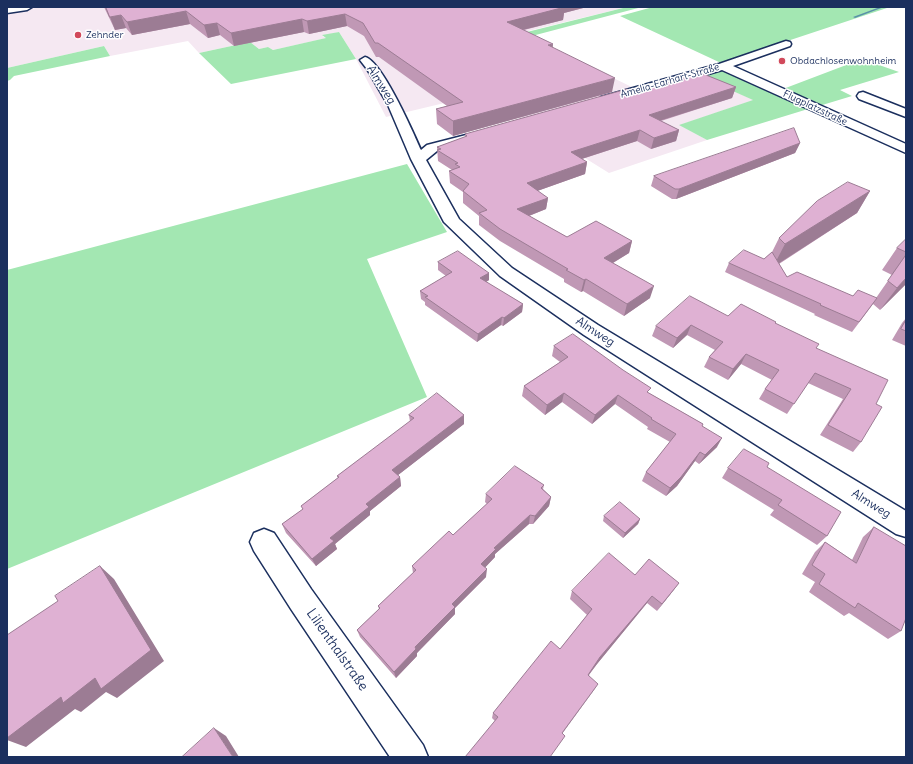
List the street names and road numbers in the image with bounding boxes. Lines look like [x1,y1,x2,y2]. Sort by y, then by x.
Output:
street label: Amelia-Earhart-Straße [619,61,721,101]
street label: Almweg [363,63,399,107]
street label: Flugplatzstraße [781,88,849,128]
street label: Almweg [573,314,617,350]
street label: Almweg [849,486,893,522]
street label: Lilienthalstraße [303,606,371,694]

